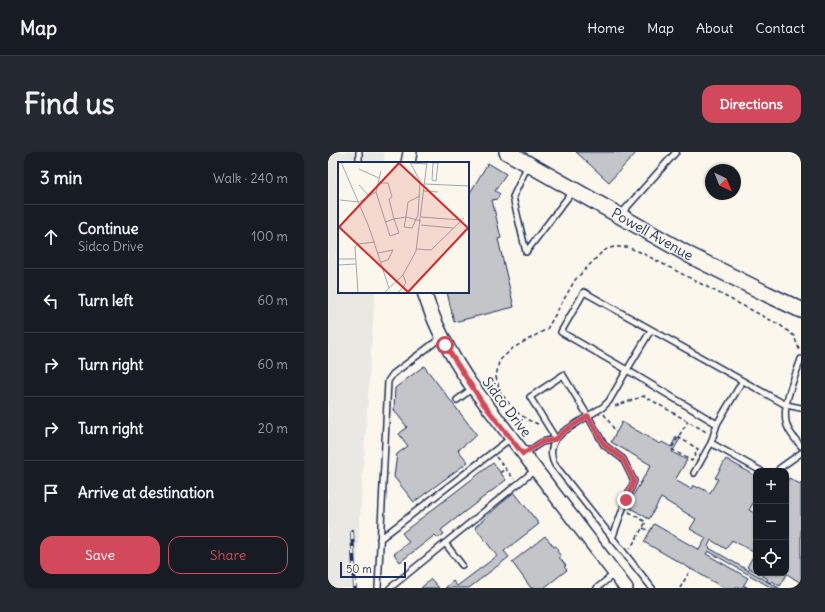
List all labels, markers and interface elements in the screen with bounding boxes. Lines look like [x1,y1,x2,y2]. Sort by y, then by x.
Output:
text: Map [20,16,57,40]
text: Home [587,19,625,37]
text: Map [647,19,674,37]
text: About [696,19,734,37]
text: Contact [756,19,805,37]
button: Directions [702,85,801,123]
text: Find us [24,86,115,122]
inset map [338,162,469,293]
north arrow [705,164,741,200]
text: 3 min [40,167,82,189]
text: Walk · 240 m [213,170,288,187]
street label: Powell Avenue [608,204,696,264]
text: Continue [78,219,139,238]
icon: ahead [40,226,62,248]
text: 100 m [251,228,288,245]
text: Sidco Drive [78,238,143,255]
icon: left [40,290,62,312]
text: Turn left [78,291,133,310]
text: 60 m [257,292,288,309]
route start [436,336,454,354]
icon: right [40,354,62,376]
text: Turn right [78,355,143,374]
text: 60 m [257,356,288,373]
street label: Sidco Drive [479,373,535,441]
icon: right [40,418,62,440]
text: Turn right [78,419,143,438]
text: 20 m [258,420,288,437]
map controls [753,468,789,576]
button: + [753,468,789,504]
icon: arrive [40,482,62,504]
text: Arrive at destination [78,483,214,502]
route end [617,491,635,509]
button: − [753,504,789,540]
button: Save [40,536,160,574]
button: Share [168,536,288,574]
button: locate [753,540,789,576]
scale bar [340,560,406,579]
text: 50 m [346,562,372,576]

